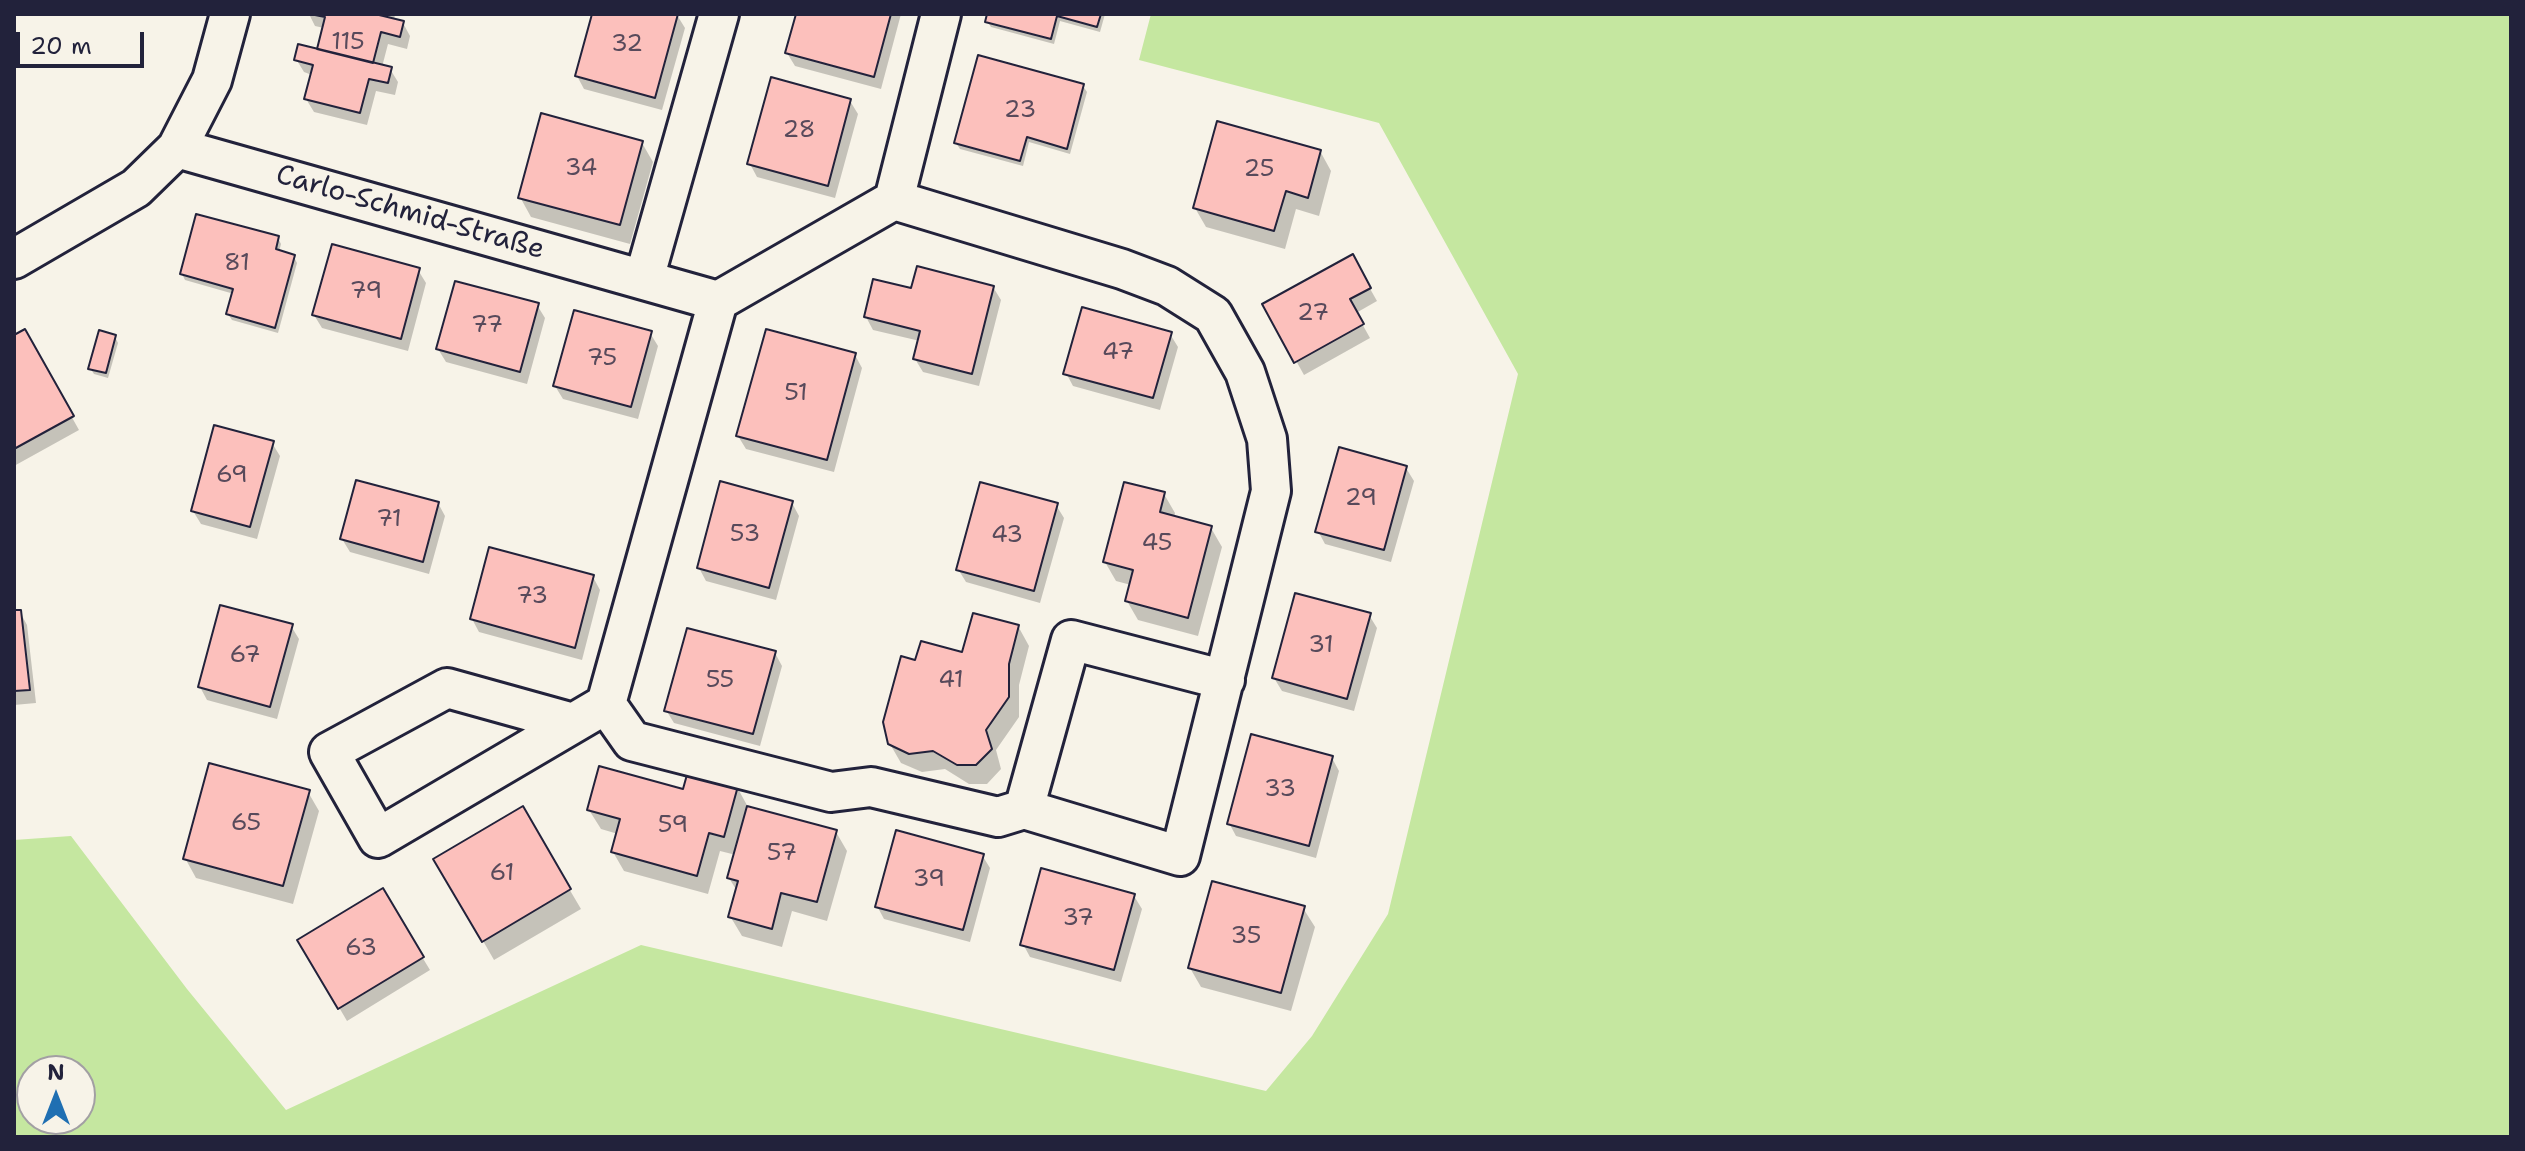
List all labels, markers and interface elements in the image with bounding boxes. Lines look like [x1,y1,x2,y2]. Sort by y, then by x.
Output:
scale bar [20,16,148,66]
house number: 115 [331,29,365,57]
text: 20 m [30,30,92,62]
house number: 32 [611,31,643,59]
house number: 23 [1004,97,1036,125]
house number: 28 [783,117,815,145]
house number: 34 [565,155,597,183]
house number: 25 [1243,156,1275,184]
street label: Carlo-Schmid-Straße [272,159,548,267]
house number: 81 [224,250,250,278]
house number: 79 [350,278,382,306]
house number: 27 [1297,300,1329,328]
house number: 77 [471,312,503,340]
house number: 47 [1102,339,1134,367]
house number: 75 [587,345,617,373]
house number: 51 [784,380,808,408]
house number: 69 [216,462,248,490]
house number: 29 [1345,485,1377,513]
house number: 71 [376,506,402,534]
house number: 53 [730,521,760,549]
house number: 43 [991,522,1023,550]
house number: 45 [1142,530,1172,558]
house number: 73 [516,583,548,611]
house number: 31 [1308,632,1334,660]
house number: 67 [230,642,260,670]
house number: 55 [706,667,734,695]
house number: 41 [938,667,964,695]
house number: 33 [1264,776,1296,804]
house number: 65 [231,810,261,838]
house number: 59 [658,812,688,840]
house number: 57 [767,840,797,868]
house number: 61 [490,860,514,888]
house number: 39 [913,866,945,894]
house number: 37 [1062,905,1094,933]
house number: 35 [1231,923,1261,951]
house number: 63 [345,935,377,963]
north arrow [16,1055,96,1135]
text: N [47,1058,65,1087]

